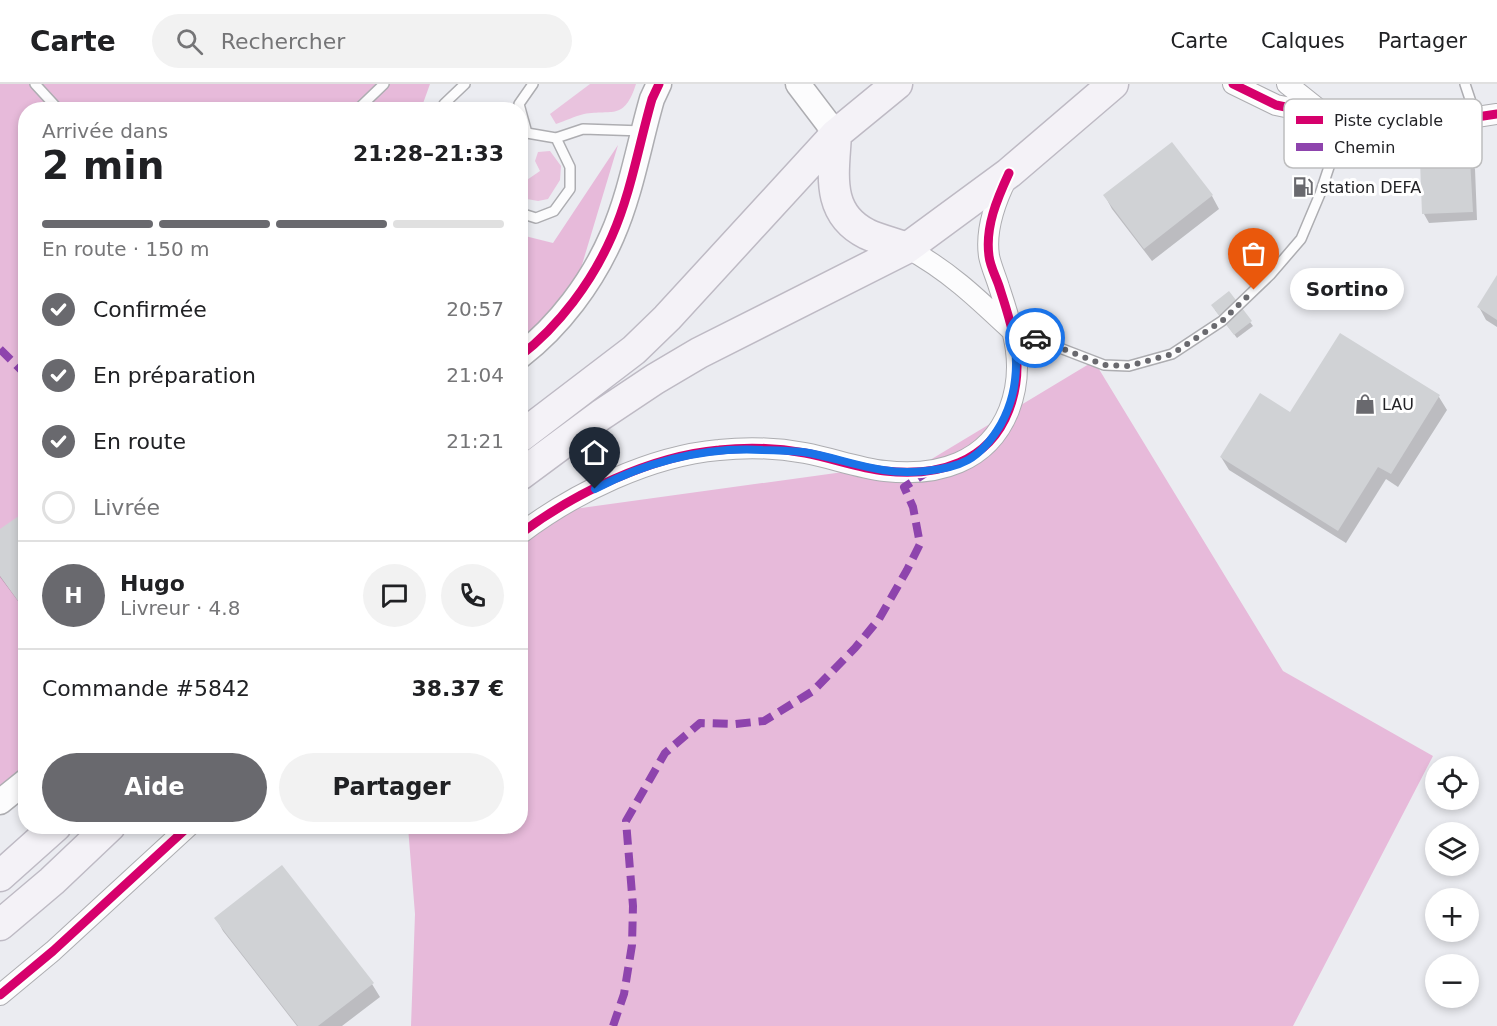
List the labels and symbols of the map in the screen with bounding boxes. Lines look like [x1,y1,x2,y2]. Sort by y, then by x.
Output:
legend [1284,99,1482,168]
text: Piste cyclable [1334,111,1443,130]
text: Chemin [1334,138,1395,157]
fuel station icon: station DEFA [1291,175,1315,199]
place label: station DEFA [1320,178,1421,197]
pin [1228,228,1279,290]
callout: Sortino [1290,269,1404,311]
courier [1005,308,1065,368]
shop icon: LAU [1353,392,1377,416]
place label: LAU [1382,395,1414,414]
pin [569,427,620,489]

